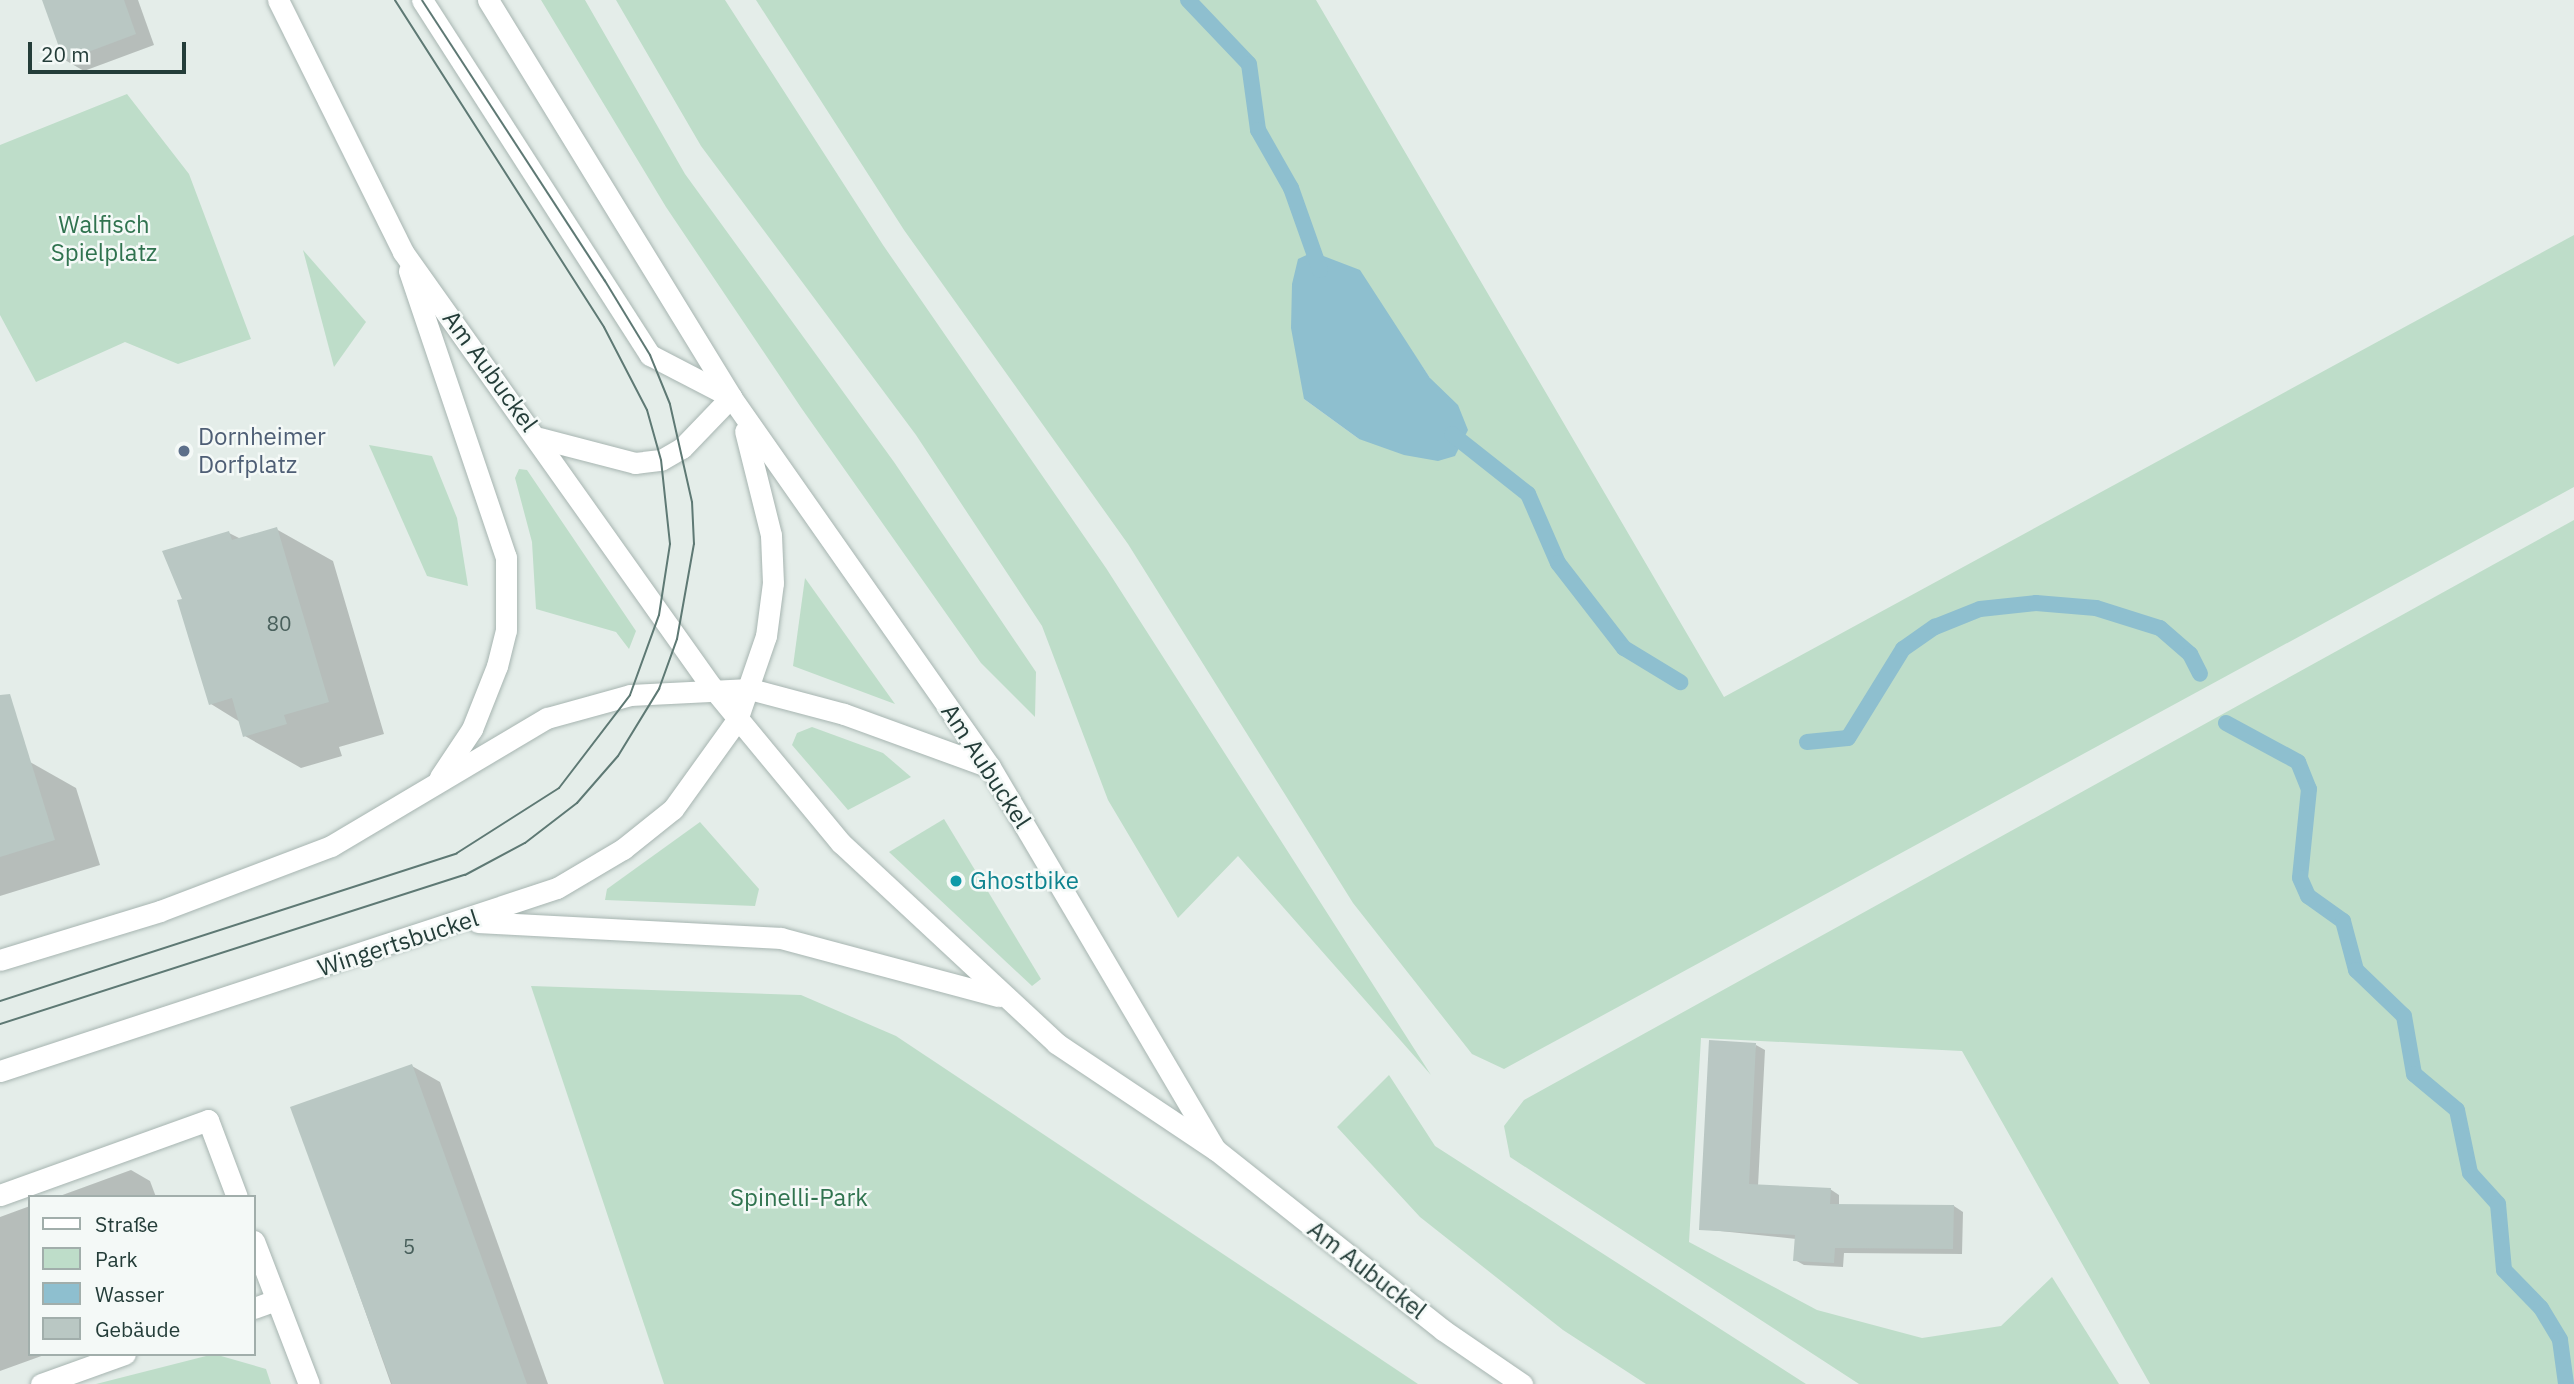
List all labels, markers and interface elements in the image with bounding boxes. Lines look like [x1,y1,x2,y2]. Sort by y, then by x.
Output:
scale bar [32,28,189,72]
text: 20 m [41,40,90,68]
park label: Walfisch Spielplatz [51,211,157,267]
street label: Am Aubuckel [436,305,544,437]
place label: Dornheimer Dorfplatz [198,423,326,479]
marker: Dornheimer Dorfplatz [176,443,192,459]
house number: 80 [266,610,292,636]
street label: Am Aubuckel [935,698,1037,834]
place label: Ghostbike [970,867,1079,895]
marker: Ghostbike [948,873,964,889]
street label: Wingertsbuckel [314,903,482,983]
park label: Spinelli-Park [730,1184,868,1212]
legend [28,1195,256,1356]
text: Straße [95,1210,158,1238]
street label: Am Aubuckel [1302,1215,1432,1325]
house number: 5 [403,1233,415,1259]
text: Park [95,1245,138,1273]
text: Wasser [95,1280,164,1308]
text: Gebäude [95,1315,180,1343]

